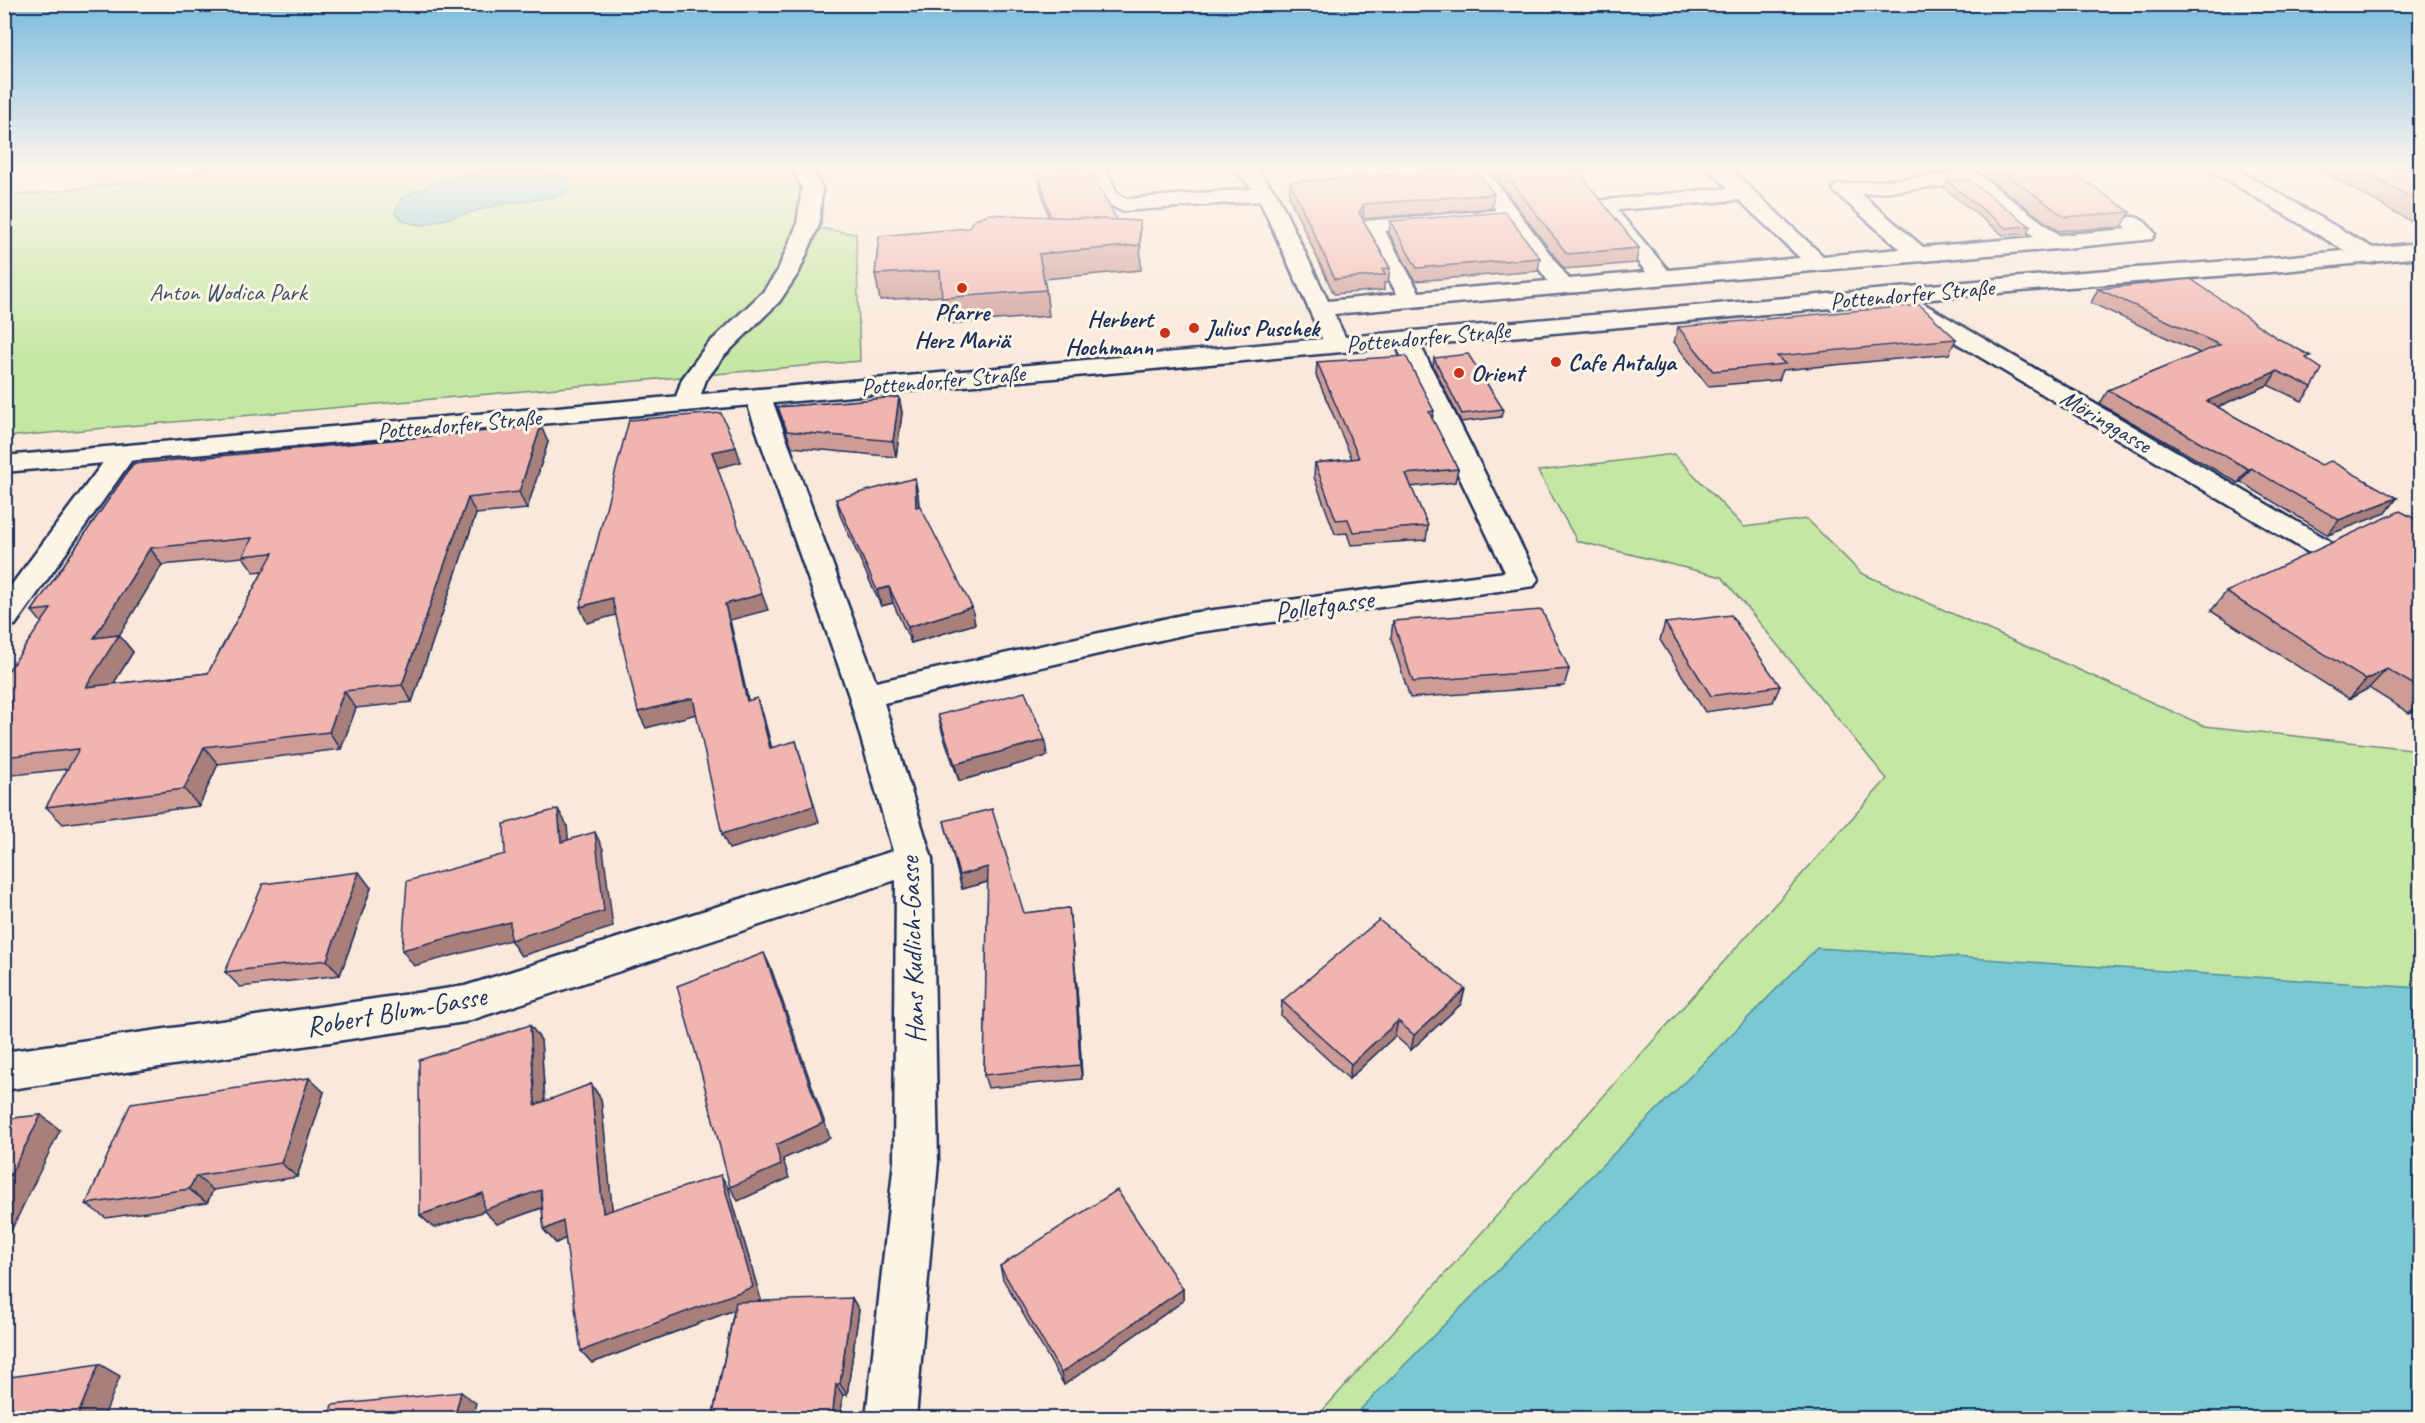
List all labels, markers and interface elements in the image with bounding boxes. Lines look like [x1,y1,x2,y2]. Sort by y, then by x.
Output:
street label: Pottendorfer Straße [1829,272,1997,316]
park label: Anton Wodica Park [150,277,309,307]
marker: Pfarre Herz Mariä [955,281,969,295]
place label: Pfarre Herz Mariä [915,297,1012,355]
place label: Herbert Hochmann [1065,304,1156,362]
place label: Julius Puschek [1204,313,1321,343]
street label: Pottendorfer Straße [1345,315,1513,359]
marker: Julius Puschek [1187,321,1201,335]
marker: Herbert Hochmann [1158,326,1172,340]
place label: Cafe Antalya [1568,347,1678,377]
marker: Cafe Antalya [1549,355,1563,369]
street label: Pottendorfer Straße [860,358,1028,402]
place label: Orient [1471,358,1528,388]
marker: Orient [1452,366,1466,380]
street label: Möringgasse [2055,382,2159,461]
street label: Pottendorfer Straße [376,402,544,446]
street label: Polletgasse [1272,580,1378,629]
street label: Hans Kudlich-Gasse [891,854,933,1044]
street label: Robert Blum-Gasse [303,978,491,1044]

